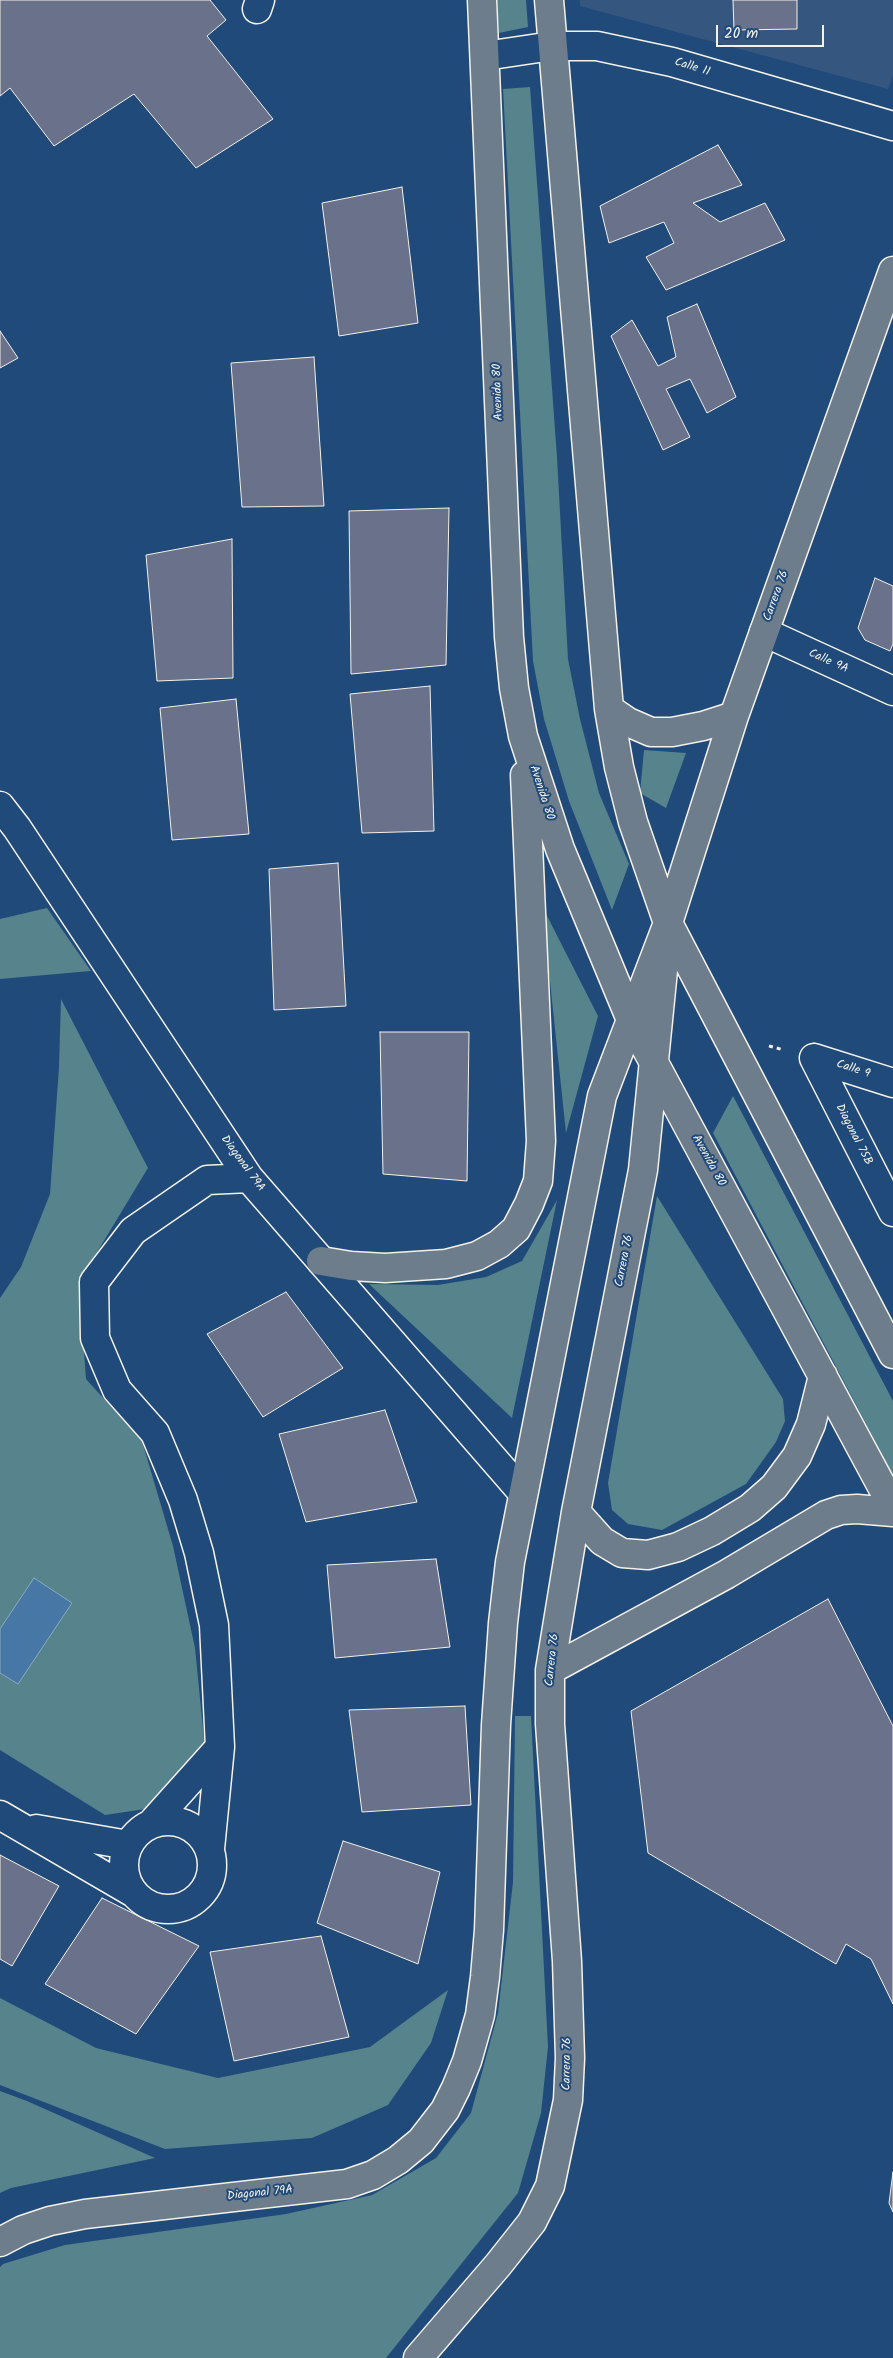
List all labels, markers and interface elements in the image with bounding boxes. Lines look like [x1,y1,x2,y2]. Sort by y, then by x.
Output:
scale bar [718,15,826,47]
text: 20 m [724,22,758,46]
street label: Calle 11 [672,56,712,80]
street label: Avenida 80 [491,363,507,421]
street label: Carrera 76 [761,569,793,623]
street label: Calle 9A [806,647,850,677]
street label: Avenida 80 [525,764,557,822]
street label: Calle 9 [834,1058,872,1082]
street label: Diagonal 75B [831,1102,875,1168]
street label: Diagonal 79A [217,1133,267,1195]
street label: Avenida 80 [688,1133,728,1189]
street label: Carrera 76 [613,1234,637,1288]
street label: Carrera 76 [543,1633,563,1687]
street label: Carrera 76 [560,2037,576,2091]
street label: Diagonal 79A [227,2183,293,2205]

